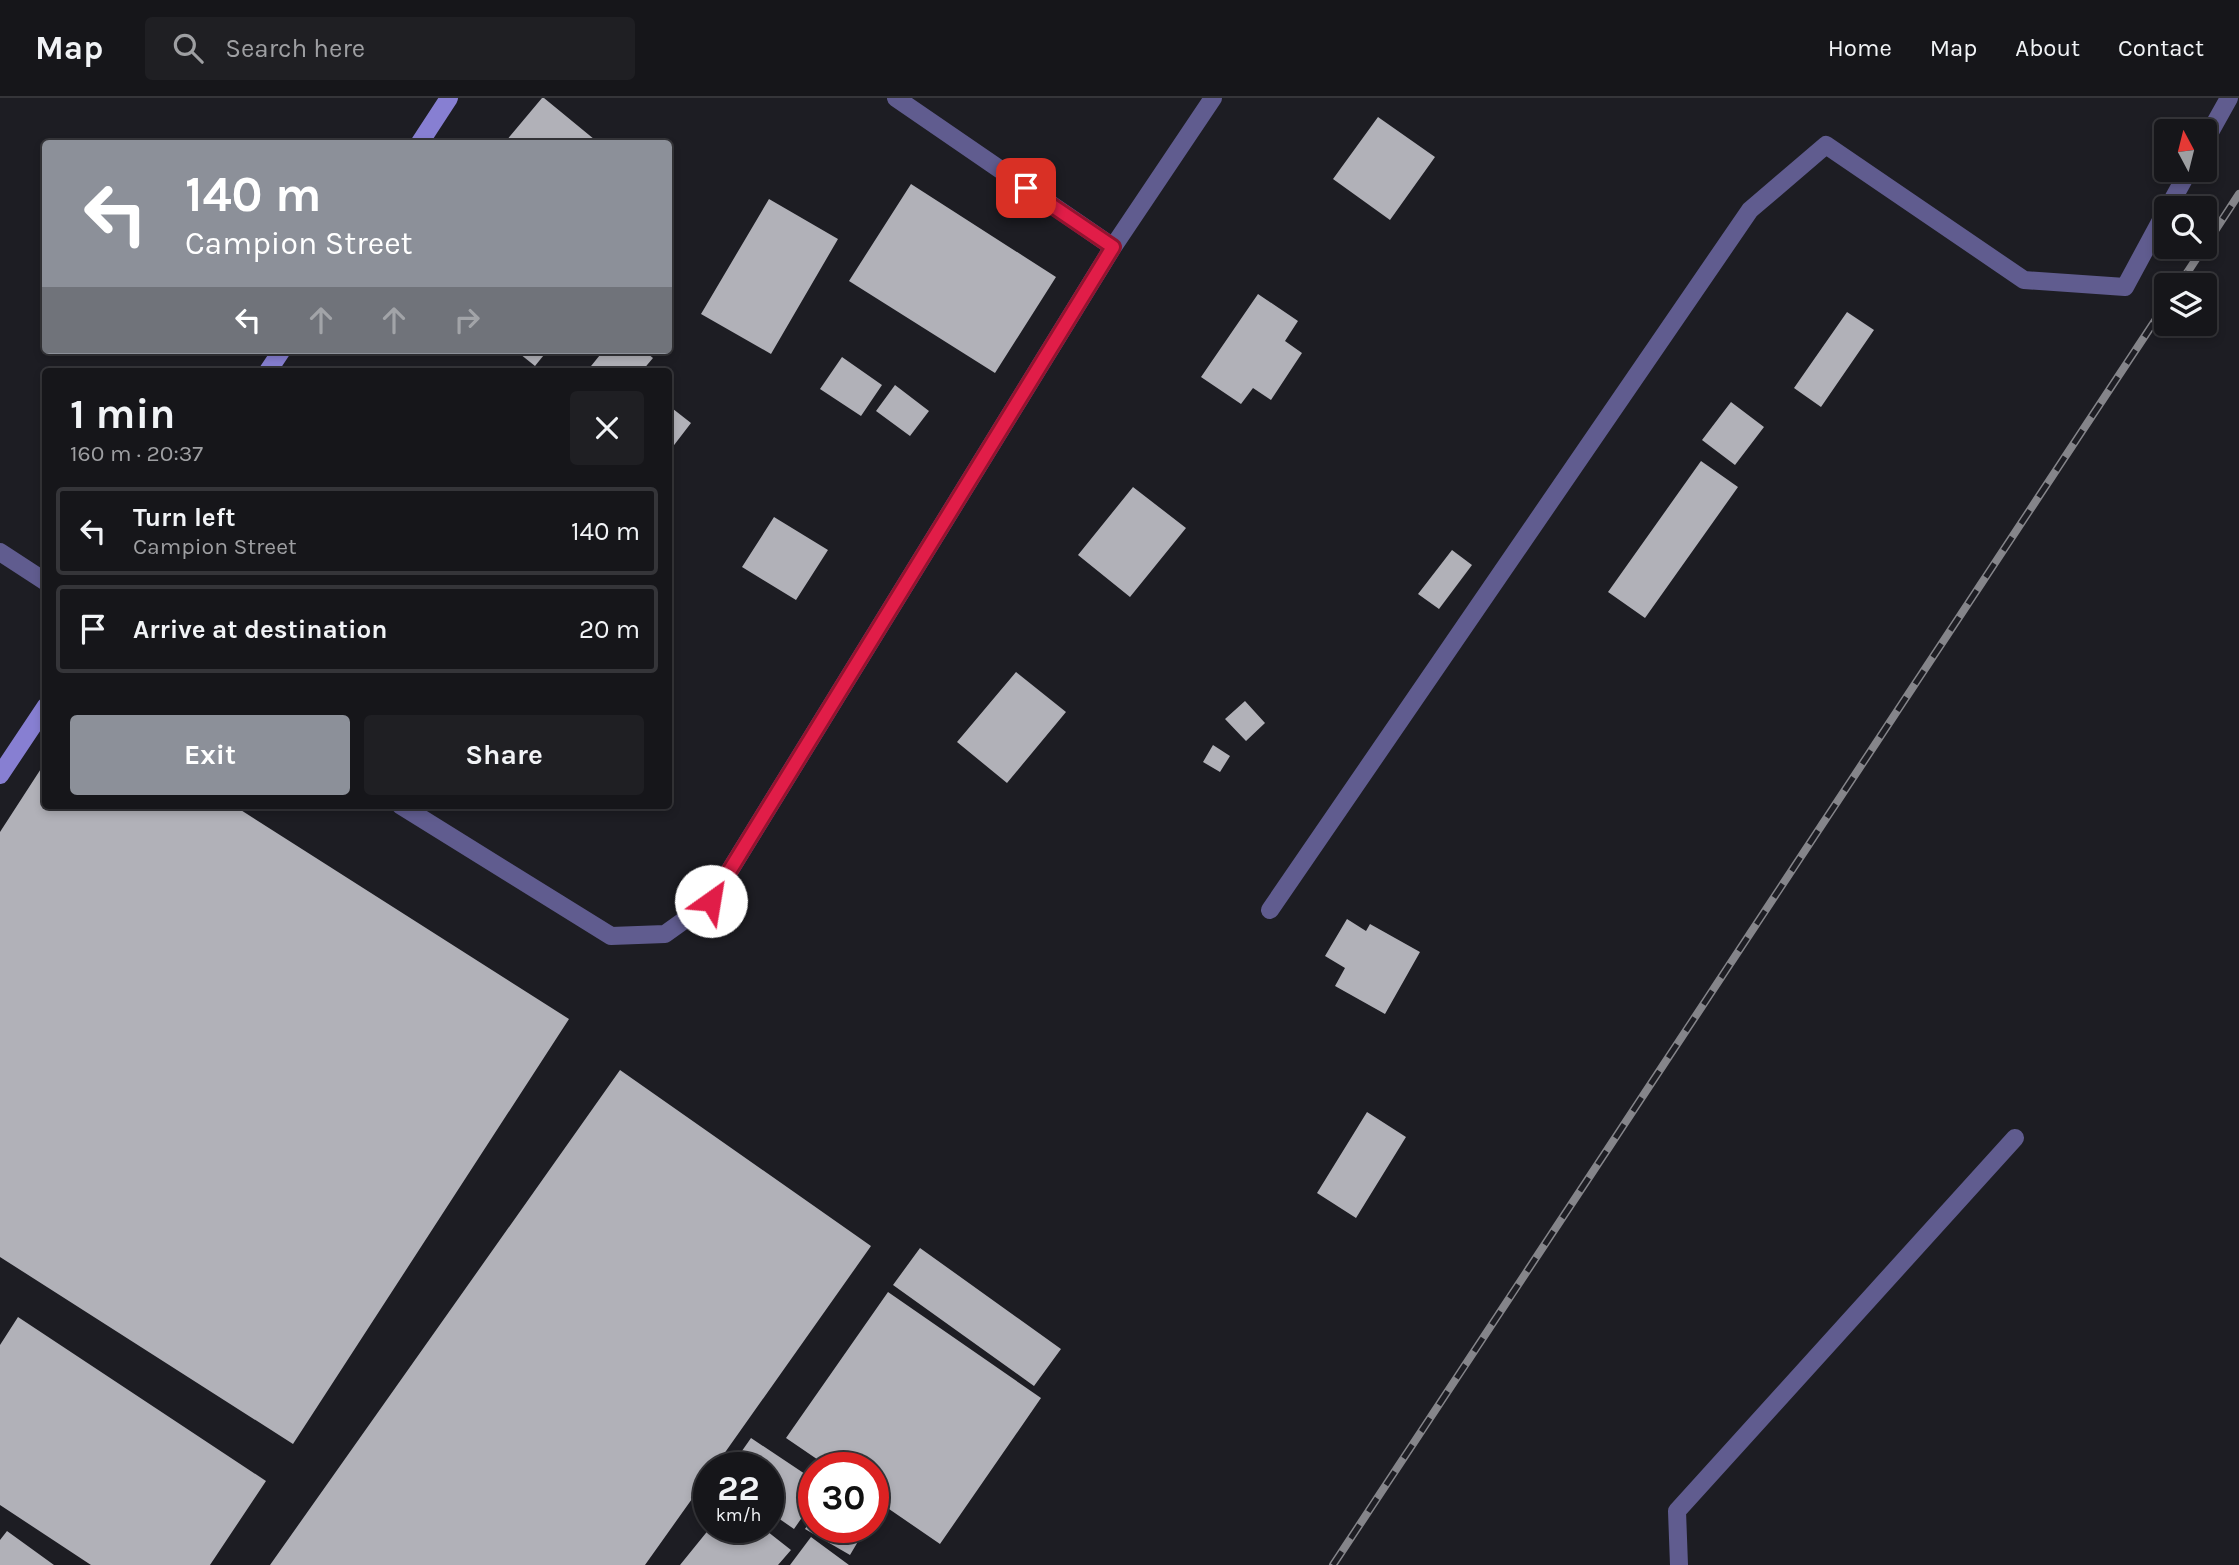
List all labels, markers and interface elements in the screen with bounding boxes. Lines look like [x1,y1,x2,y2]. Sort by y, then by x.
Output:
search box [145,17,635,80]
text: Map [35,29,103,67]
icon: search [169,29,207,67]
text: Search here [225,33,365,64]
text: Home [1828,34,1892,62]
text: Map [1930,34,1977,62]
text: About [2015,34,2080,62]
text: Contact [2118,34,2204,62]
north arrow [2154,119,2217,182]
map controls [2154,119,2217,336]
pin [996,158,1056,218]
text: 140 m [185,166,322,223]
icon: left [70,168,161,259]
icon: arrive [1007,169,1045,207]
button: search [2154,196,2217,259]
text: Campion Street [185,225,413,262]
button: layers [2154,273,2217,336]
icon: left [229,301,267,339]
icon: ahead [302,301,340,339]
icon: ahead [375,301,413,339]
icon: right [448,301,486,339]
text: 1 min [70,389,175,439]
button: close [570,391,644,465]
text: 160 m · 20:37 [70,440,203,467]
text: Turn left [133,502,235,533]
icon: left [74,512,112,550]
text: 140 m [571,516,640,547]
text: Campion Street [133,533,297,560]
icon: arrive [74,610,112,648]
text: Arrive at destination [133,614,387,645]
text: 20 m [579,614,640,645]
button: Exit [70,715,350,795]
button: Share [364,715,644,795]
position arrow [674,864,748,938]
speed limit sign: 30 [798,1452,889,1543]
text: 22 [717,1468,760,1509]
text: km/h [716,1504,761,1526]

